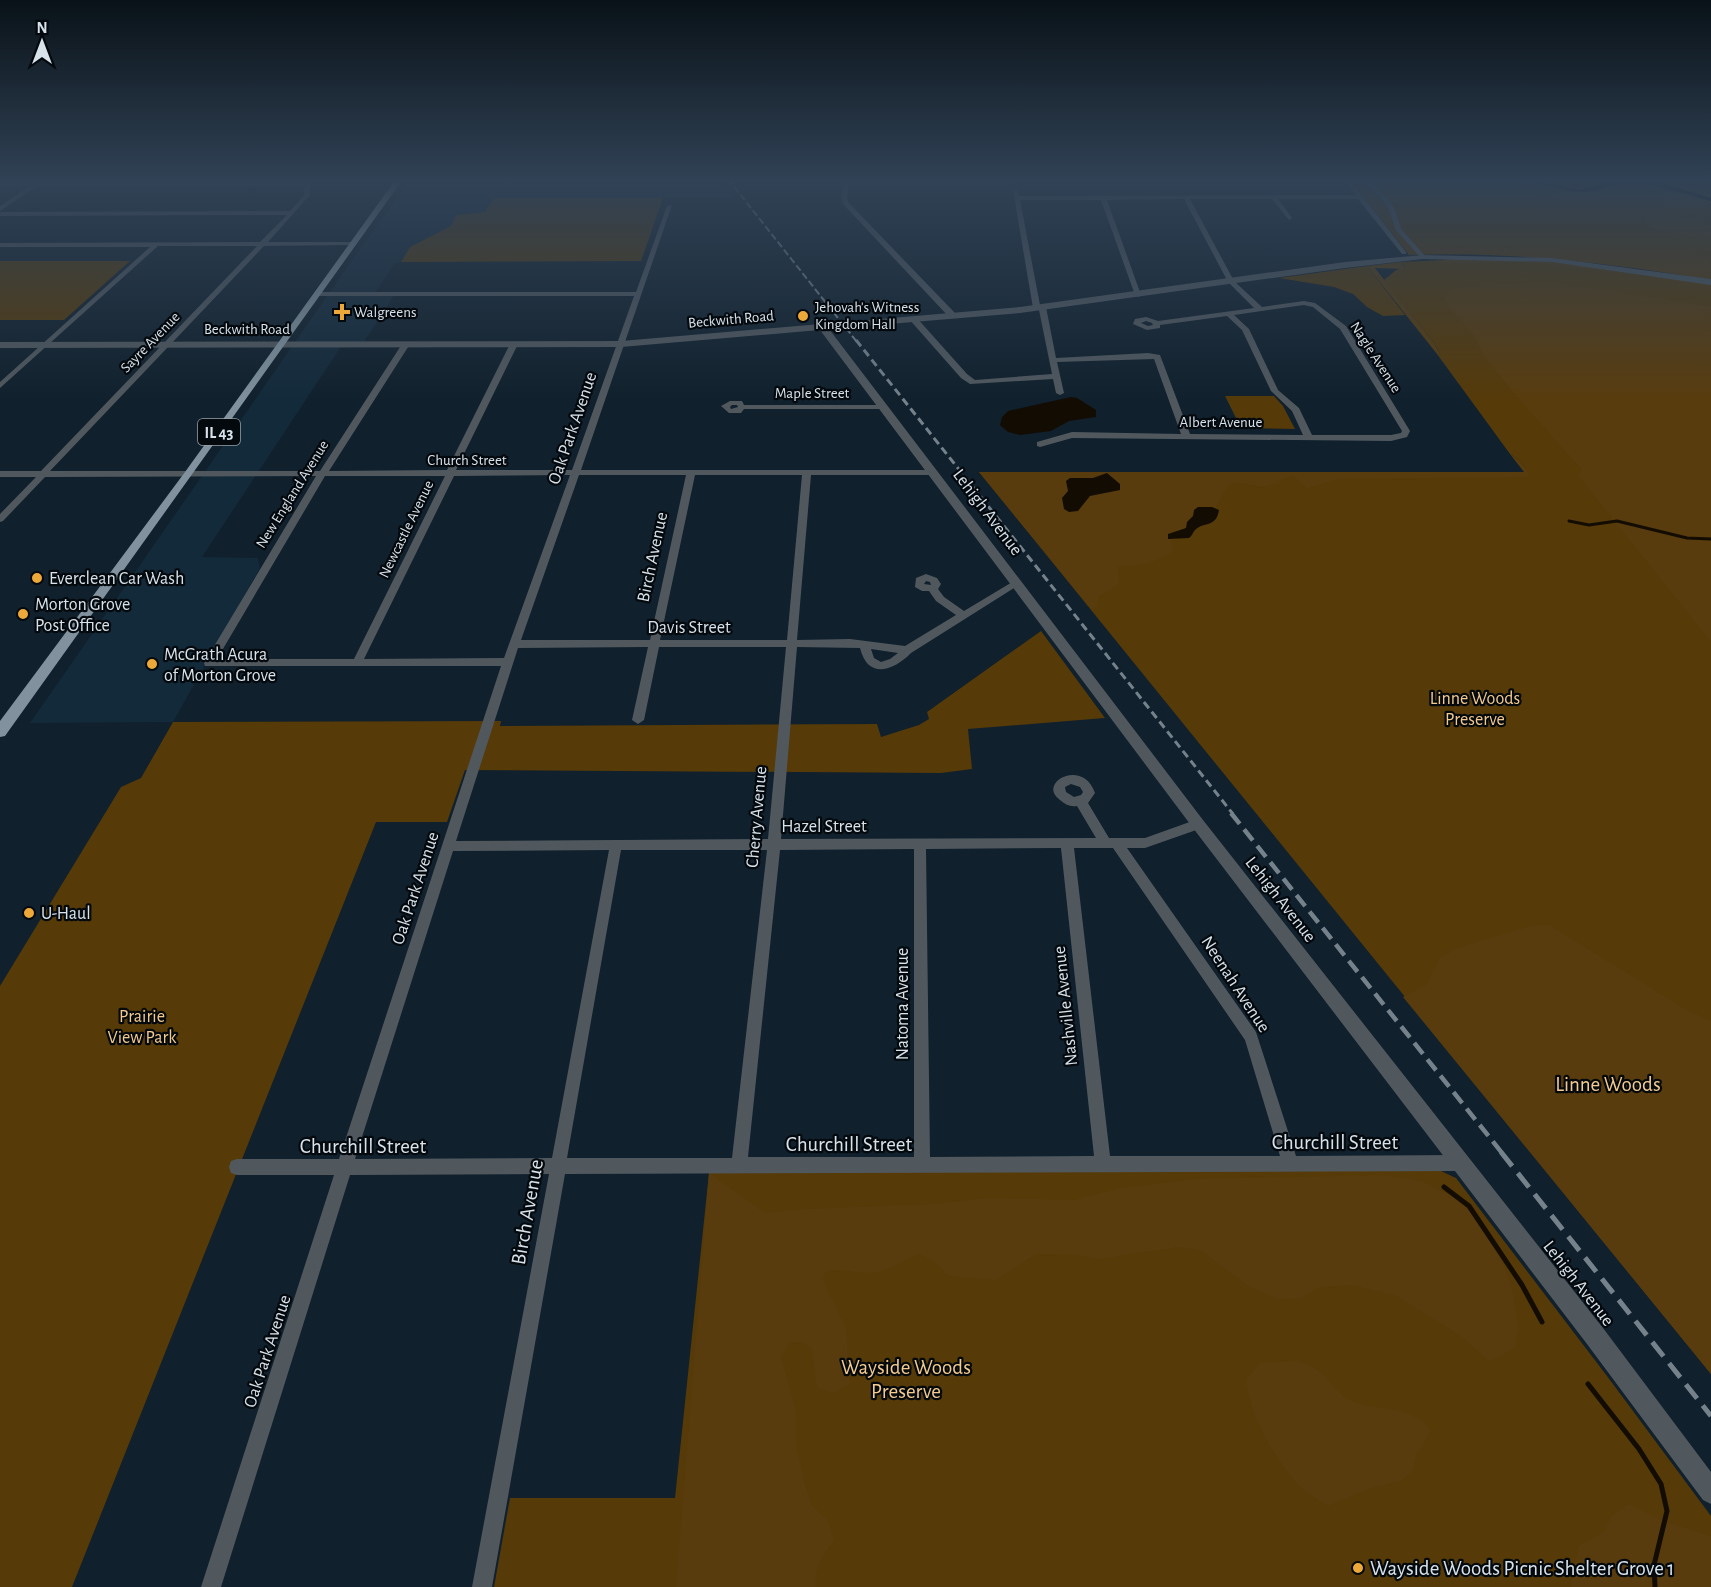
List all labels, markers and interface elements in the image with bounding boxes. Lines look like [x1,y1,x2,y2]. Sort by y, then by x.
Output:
north arrow [12,12,72,72]
text: N [36,20,48,36]
place label: Jehovah's Witness Kingdom Hall [815,300,919,332]
marker: Walgreens [335,305,349,319]
place label: Walgreens [354,305,416,320]
street label: Beckwith Road [688,308,775,331]
street label: Sayre Avenue [118,309,183,376]
marker: Jehovah's Witness Kingdom Hall [796,309,810,323]
street label: Nagle Avenue [1347,319,1404,395]
street label: Beckwith Road [204,322,290,337]
street label: Oak Park Avenue [545,370,601,487]
street label: Maple Street [775,386,850,401]
street label: Albert Avenue [1180,415,1262,430]
road number: IL 43 [198,419,240,445]
street label: New England Avenue [253,438,332,551]
street label: Church Street [427,453,507,468]
street label: Lehigh Avenue [949,466,1025,559]
street label: Newcastle Avenue [376,478,437,580]
street label: Birch Avenue [635,511,671,604]
place label: Everclean Car Wash [49,570,184,588]
marker: Everclean Car Wash [30,571,44,585]
place label: Morton Grove Post Office [35,596,130,635]
marker: Morton Grove Post Office [16,607,30,621]
street label: Davis Street [647,619,731,637]
place label: McGrath Acura of Morton Grove [164,646,276,685]
marker: McGrath Acura of Morton Grove [145,657,159,671]
park label: Linne Woods Preserve [1430,690,1520,729]
street label: Cherry Avenue [744,765,770,869]
street label: Hazel Street [781,818,867,836]
street label: Oak Park Avenue [389,830,443,947]
street label: Lehigh Avenue [1241,854,1319,946]
place label: U-Haul [41,905,91,923]
marker: U-Haul [22,906,36,920]
street label: Neenah Avenue [1197,933,1273,1036]
street label: Nashville Avenue [1051,945,1081,1067]
street label: Natoma Avenue [894,948,912,1060]
park label: Prairie View Park [108,1008,177,1047]
park label: Linne Woods [1555,1074,1661,1095]
street label: Churchill Street [1272,1132,1399,1153]
street label: Churchill Street [786,1134,913,1155]
street label: Churchill Street [300,1136,427,1157]
street label: Birch Avenue [508,1158,547,1267]
street label: Lehigh Avenue [1539,1238,1617,1330]
street label: Oak Park Avenue [241,1293,295,1410]
park label: Wayside Woods Preserve [841,1357,971,1402]
place label: Wayside Woods Picnic Shelter Grove 1 [1370,1558,1675,1579]
marker: Wayside Woods Picnic Shelter Grove 1 [1351,1561,1365,1575]

